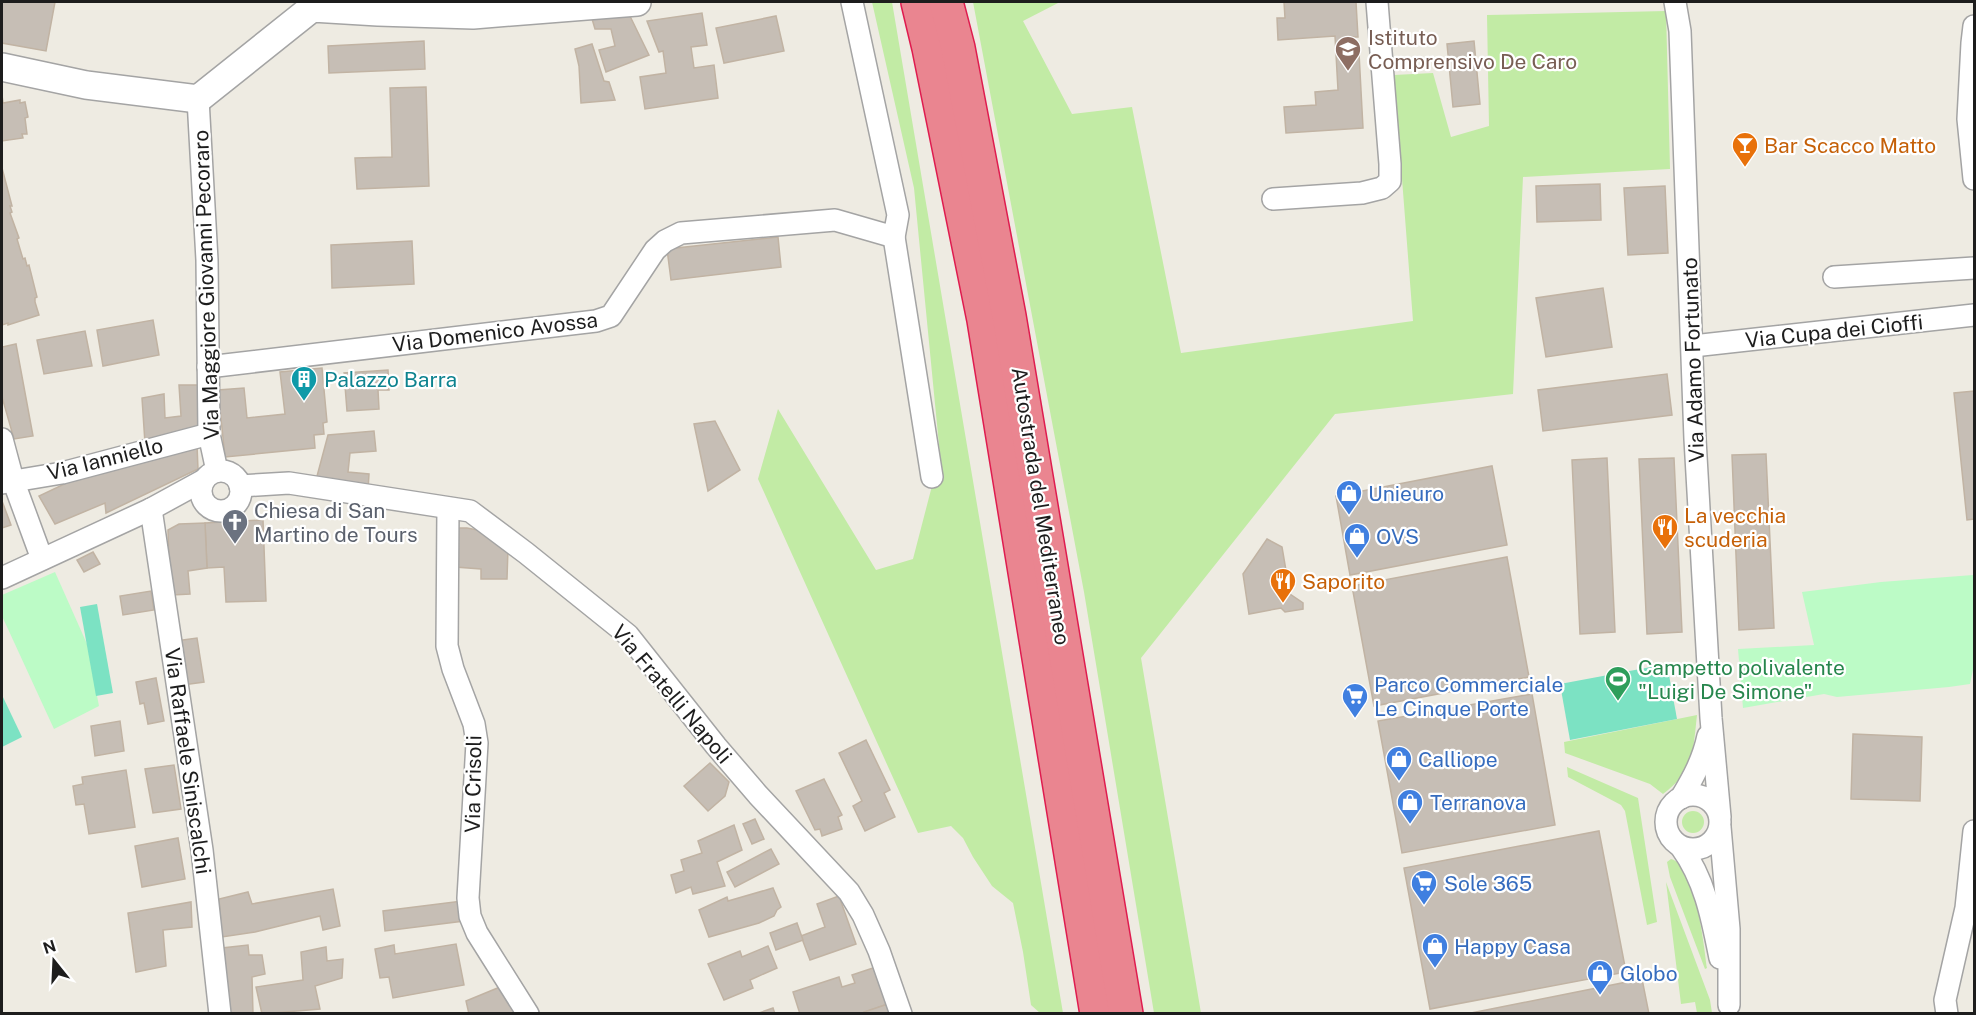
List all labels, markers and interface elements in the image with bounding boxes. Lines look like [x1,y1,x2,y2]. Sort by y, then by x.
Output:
place label: Istituto Comprensivo De Caro [1368,25,1577,74]
school or university icon: Istituto Comprensivo De Caro [1333,34,1363,72]
street label: Via Maggiore Giovanni Pecoraro [188,129,224,441]
bar icon: Bar Scacco Matto [1730,130,1760,168]
place label: Bar Scacco Matto [1764,133,1936,158]
street label: Via Adamo Fortunato [1677,257,1709,463]
street label: Via Domenico Avossa [391,307,599,357]
street label: Via Cupa dei Cioffi [1744,309,1924,353]
building icon: Palazzo Barra [289,364,319,402]
street label: Autostrada del Mediterraneo [1007,365,1075,647]
place label: Palazzo Barra [324,367,457,392]
street label: Via Ianniello [44,433,166,485]
shop icon: Unieuro [1334,478,1364,516]
place label: Unieuro [1368,481,1444,506]
place label: Chiesa di San Martino de Tours [254,498,418,547]
place label: La vecchia scuderia [1684,503,1786,552]
church icon: Chiesa di San Martino de Tours [220,507,250,545]
restaurant icon: La vecchia scuderia [1650,512,1680,550]
shop icon: OVS [1342,521,1372,559]
place label: OVS [1376,524,1419,549]
restaurant icon: Saporito [1268,566,1298,604]
place label: Saporito [1302,569,1385,594]
street label: Via Fratelli Napoli [607,620,737,768]
street label: Via Raffaele Siniscalchi [160,646,216,876]
place label: Campetto polivalente "Luigi De Simone" [1638,655,1845,704]
sports icon: Campetto polivalente "Luigi De Simone" [1603,664,1633,702]
place label: Parco Commerciale Le Cinque Porte [1374,672,1563,721]
supermarket icon: Parco Commerciale Le Cinque Porte [1340,681,1370,719]
street label: Via Crisoli [460,735,486,833]
shop icon: Calliope [1384,744,1414,782]
place label: Calliope [1418,747,1498,772]
shop icon: Terranova [1395,787,1425,825]
place label: Terranova [1430,790,1526,815]
supermarket icon: Sole 365 [1409,868,1439,906]
place label: Sole 365 [1444,871,1532,896]
north arrow [24,931,84,991]
shop icon: Happy Casa [1420,931,1450,969]
place label: Happy Casa [1454,934,1571,959]
text: N [41,936,58,958]
shop icon: Globo [1585,958,1615,996]
place label: Globo [1620,961,1678,986]

